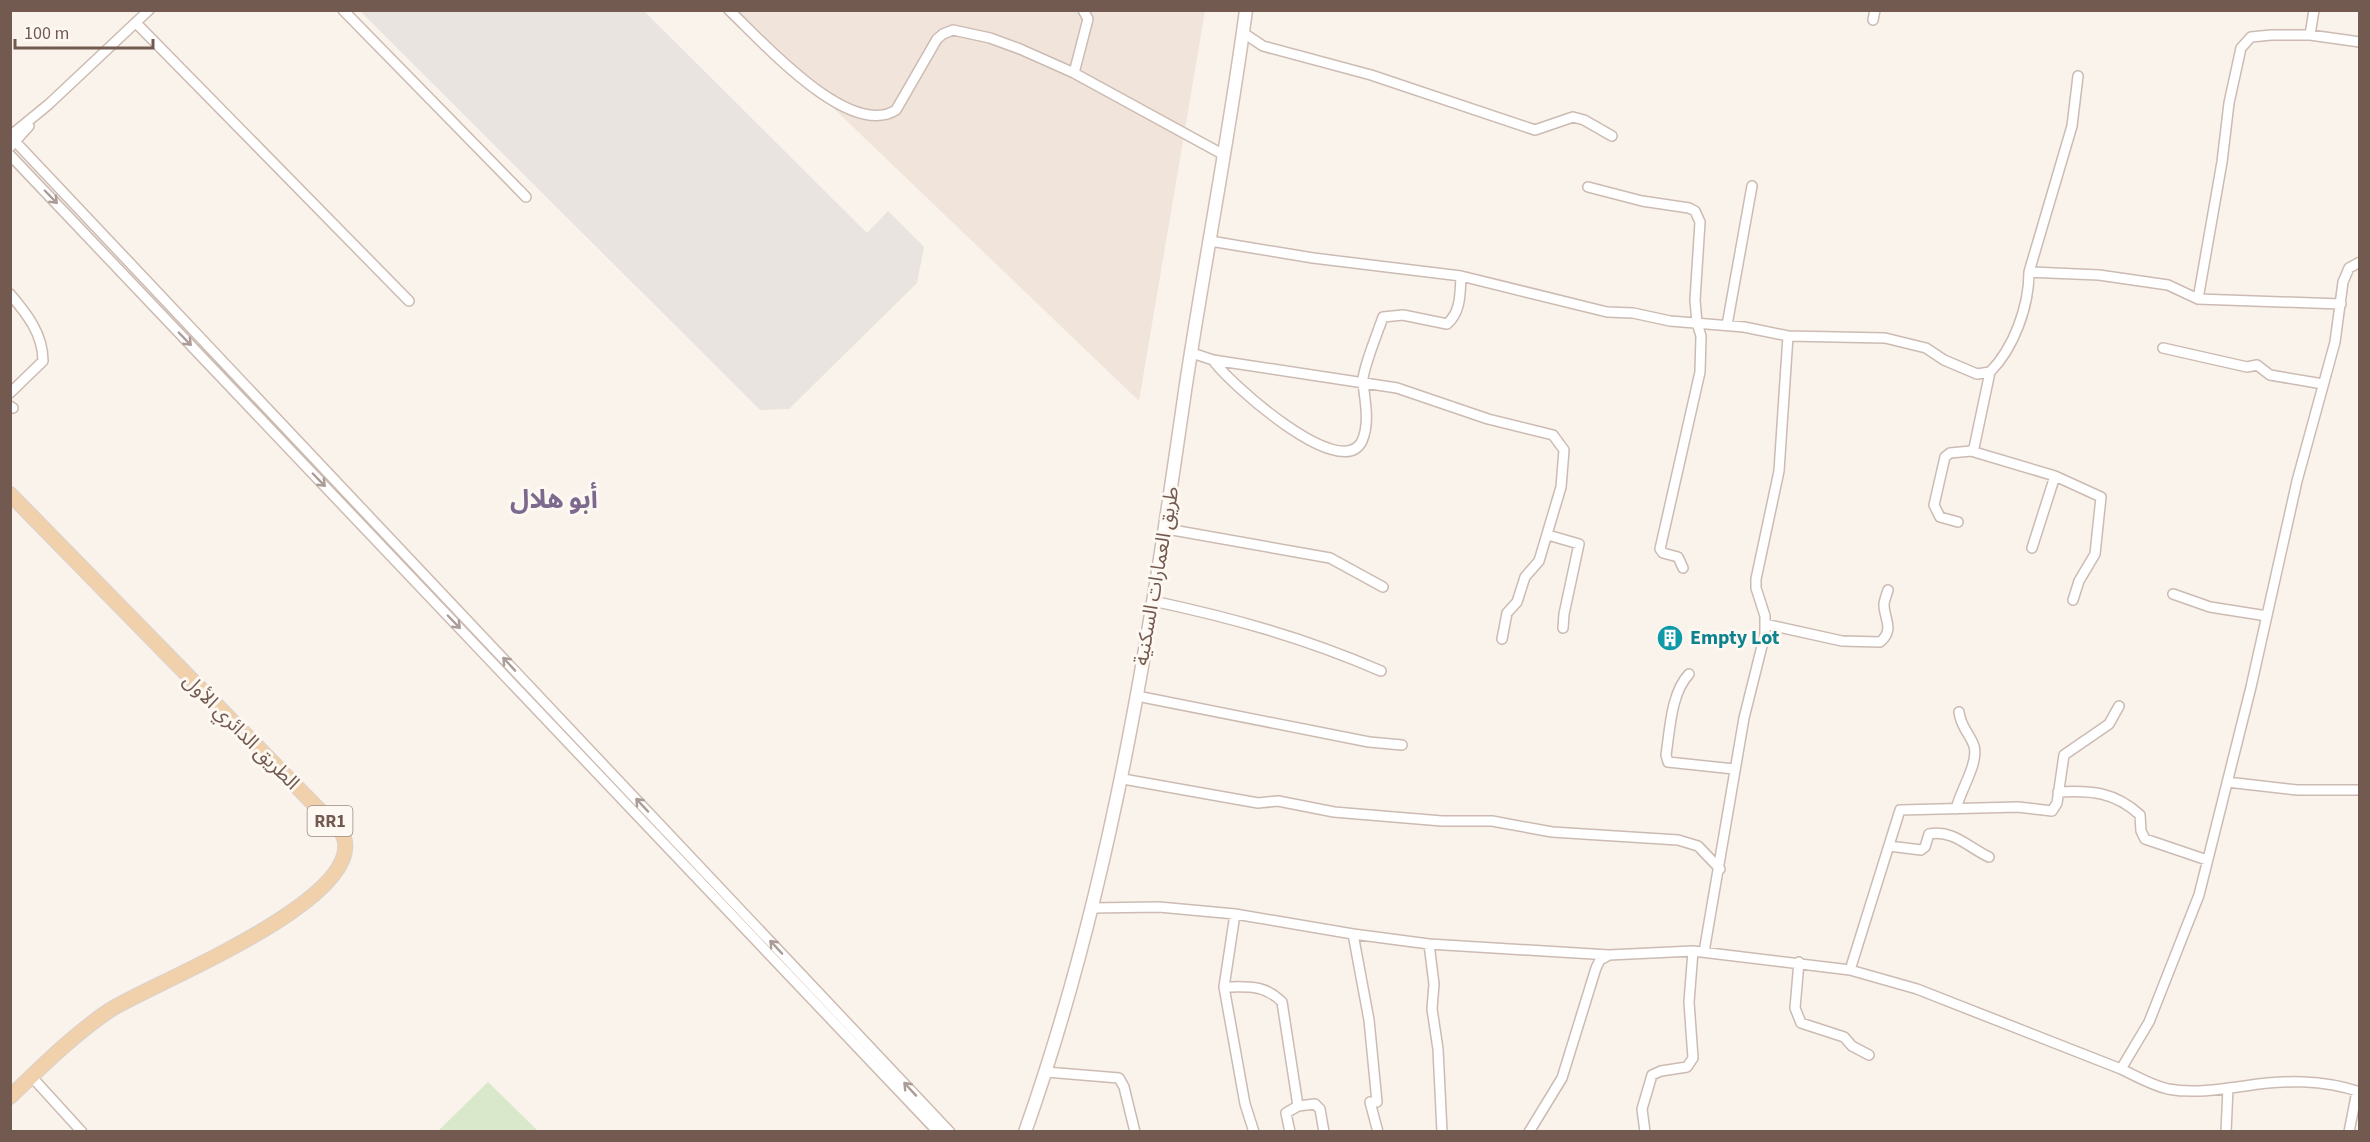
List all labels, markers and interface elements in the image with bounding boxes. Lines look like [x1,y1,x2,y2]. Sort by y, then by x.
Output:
scale bar [15,12,153,50]
text: 100 m [24,21,69,46]
one-way arrow [44,190,58,205]
one-way arrow [178,331,192,346]
one-way arrow [312,473,327,488]
district label: أبو هلال [510,481,598,518]
street label: طريق العمارات السكنية [1127,484,1187,668]
one-way arrow [446,614,461,629]
building icon: Empty Lot [1655,623,1685,653]
place label: Empty Lot [1690,624,1780,652]
one-way arrow [501,656,516,671]
street label: الطريق الدائري الأول [176,667,306,797]
one-way arrow [635,798,650,813]
road number: RR1 [308,806,352,836]
one-way arrow [769,940,784,955]
one-way arrow [904,1082,918,1097]

